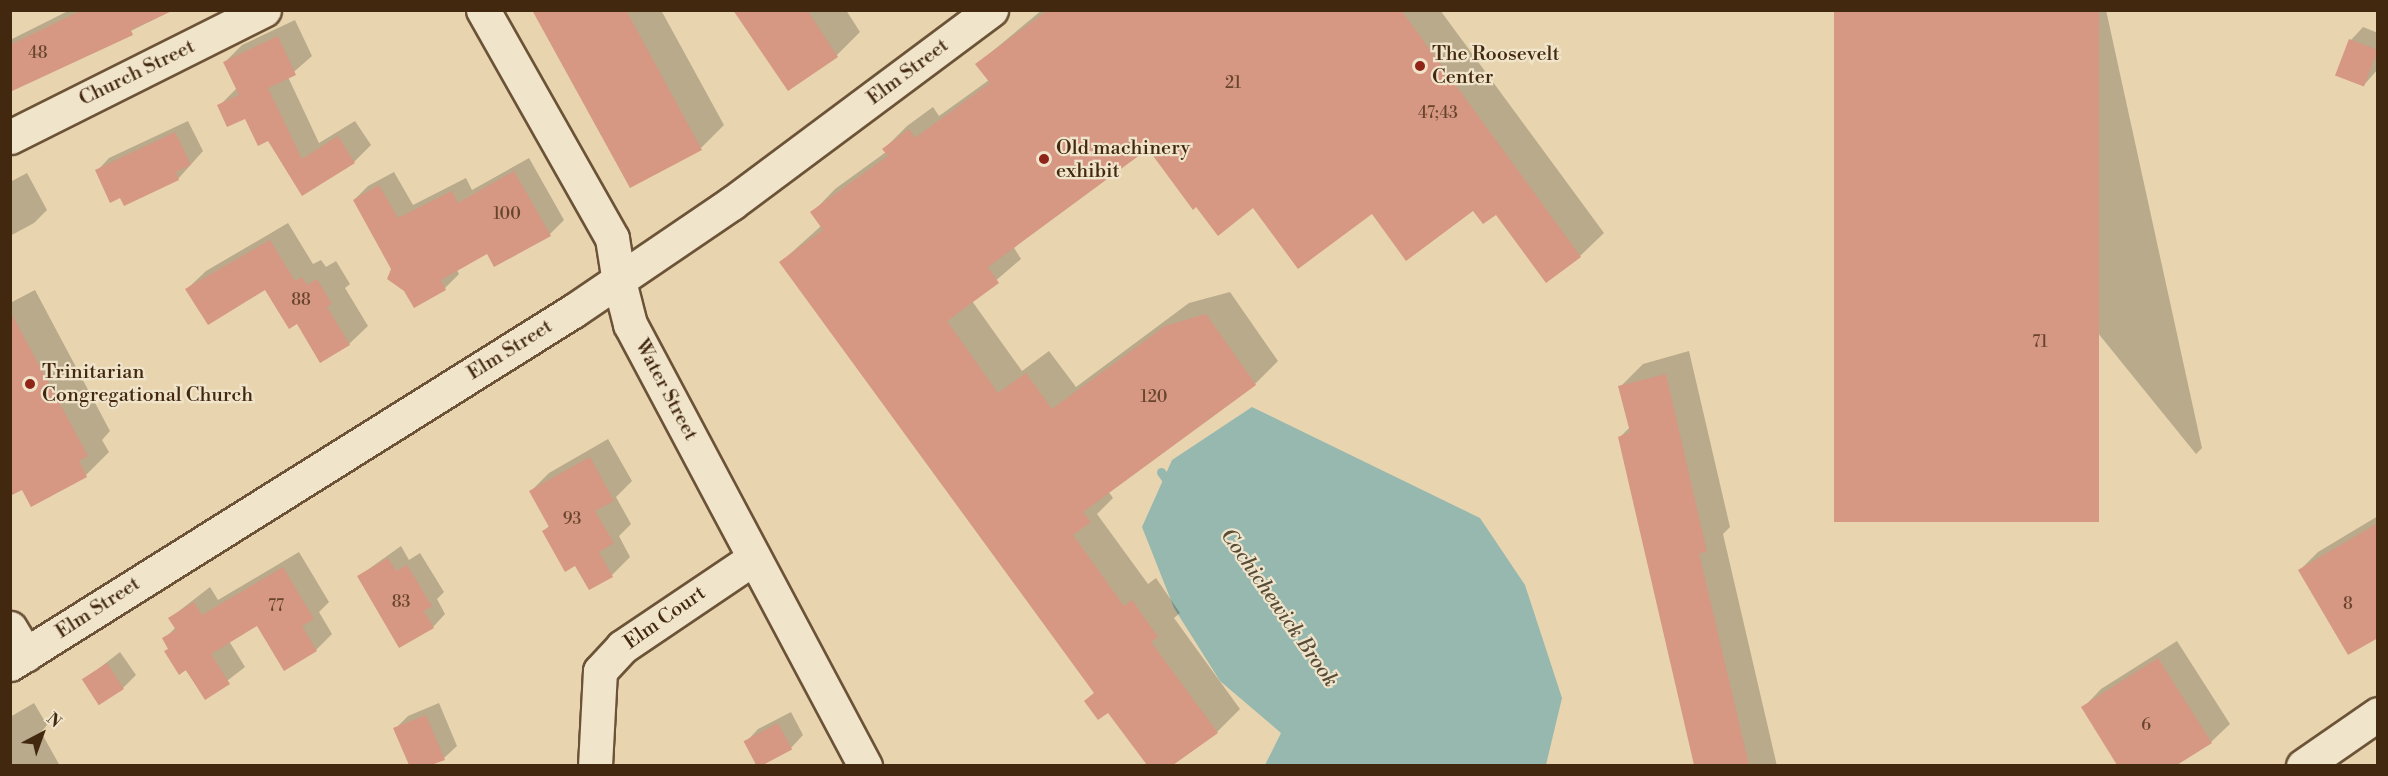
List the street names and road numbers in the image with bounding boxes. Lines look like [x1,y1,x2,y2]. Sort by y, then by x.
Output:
street label: Elm Street [863,34,953,110]
street label: Church Street [75,35,199,111]
street label: Elm Street [463,314,557,386]
street label: Water Street [629,335,703,445]
street label: Elm Street [51,572,145,644]
street label: Elm Court [620,581,710,655]

